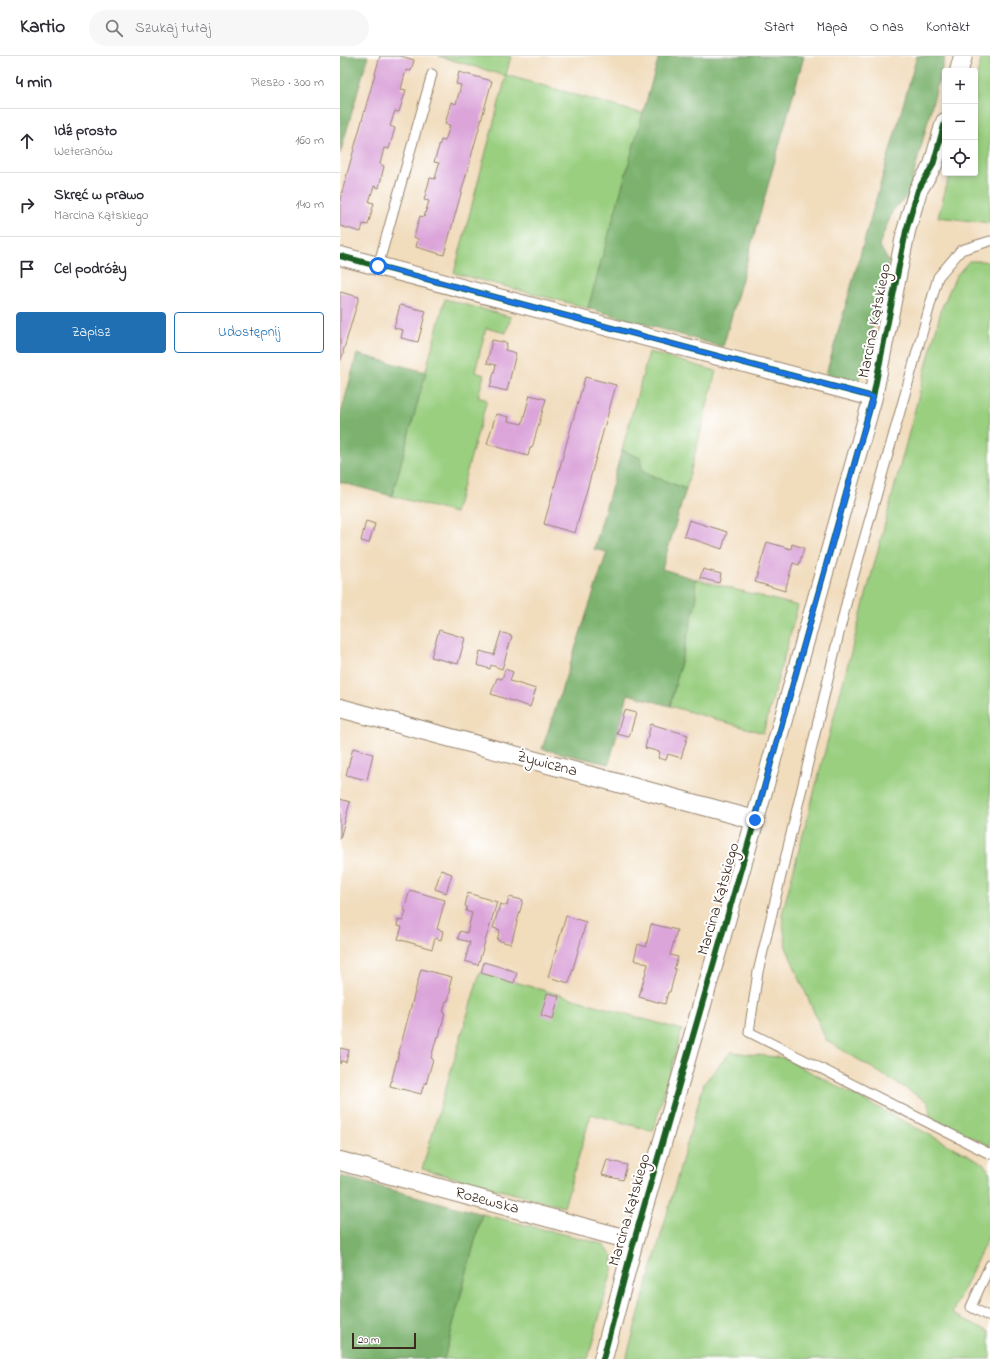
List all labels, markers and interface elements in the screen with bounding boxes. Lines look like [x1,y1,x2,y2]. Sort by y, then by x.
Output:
search box [89,10,369,46]
text: Kartio [20,14,65,41]
icon: search [103,17,125,39]
text: Szukaj tutaj [135,17,211,39]
text: Start [764,17,794,38]
text: Mapa [816,17,848,38]
text: O nas [870,17,904,38]
text: Kontakt [926,17,970,38]
map controls [942,68,978,176]
button: + [942,68,978,104]
text: 4 min [16,70,52,95]
text: Pieszo · 300 m [251,73,324,92]
button: − [942,104,978,140]
text: Idź prosto [54,120,117,142]
icon: ahead [16,130,38,152]
text: 160 m [295,131,324,150]
button: locate [942,140,978,176]
text: Weteranów [54,142,113,161]
text: Skręć w prawo [54,184,144,206]
icon: right [16,194,38,216]
text: 140 m [296,195,324,214]
text: Marcina Kątskiego [54,206,149,225]
route start [369,257,387,275]
icon: arrive [16,258,38,280]
text: Cel podróży [54,258,127,280]
street label: Marcina Kątskiego [852,262,898,380]
button: Zapisz [16,312,166,353]
button: Udostępnij [174,312,324,353]
street label: Żywiczna [514,744,580,784]
route end [746,811,764,829]
street label: Marcina Kątskiego [691,840,747,958]
street label: Marcina Kątskiego [602,1151,658,1269]
street label: Rozewska [452,1181,522,1221]
scale bar [352,1331,416,1350]
text: 20 m [358,1332,380,1348]

